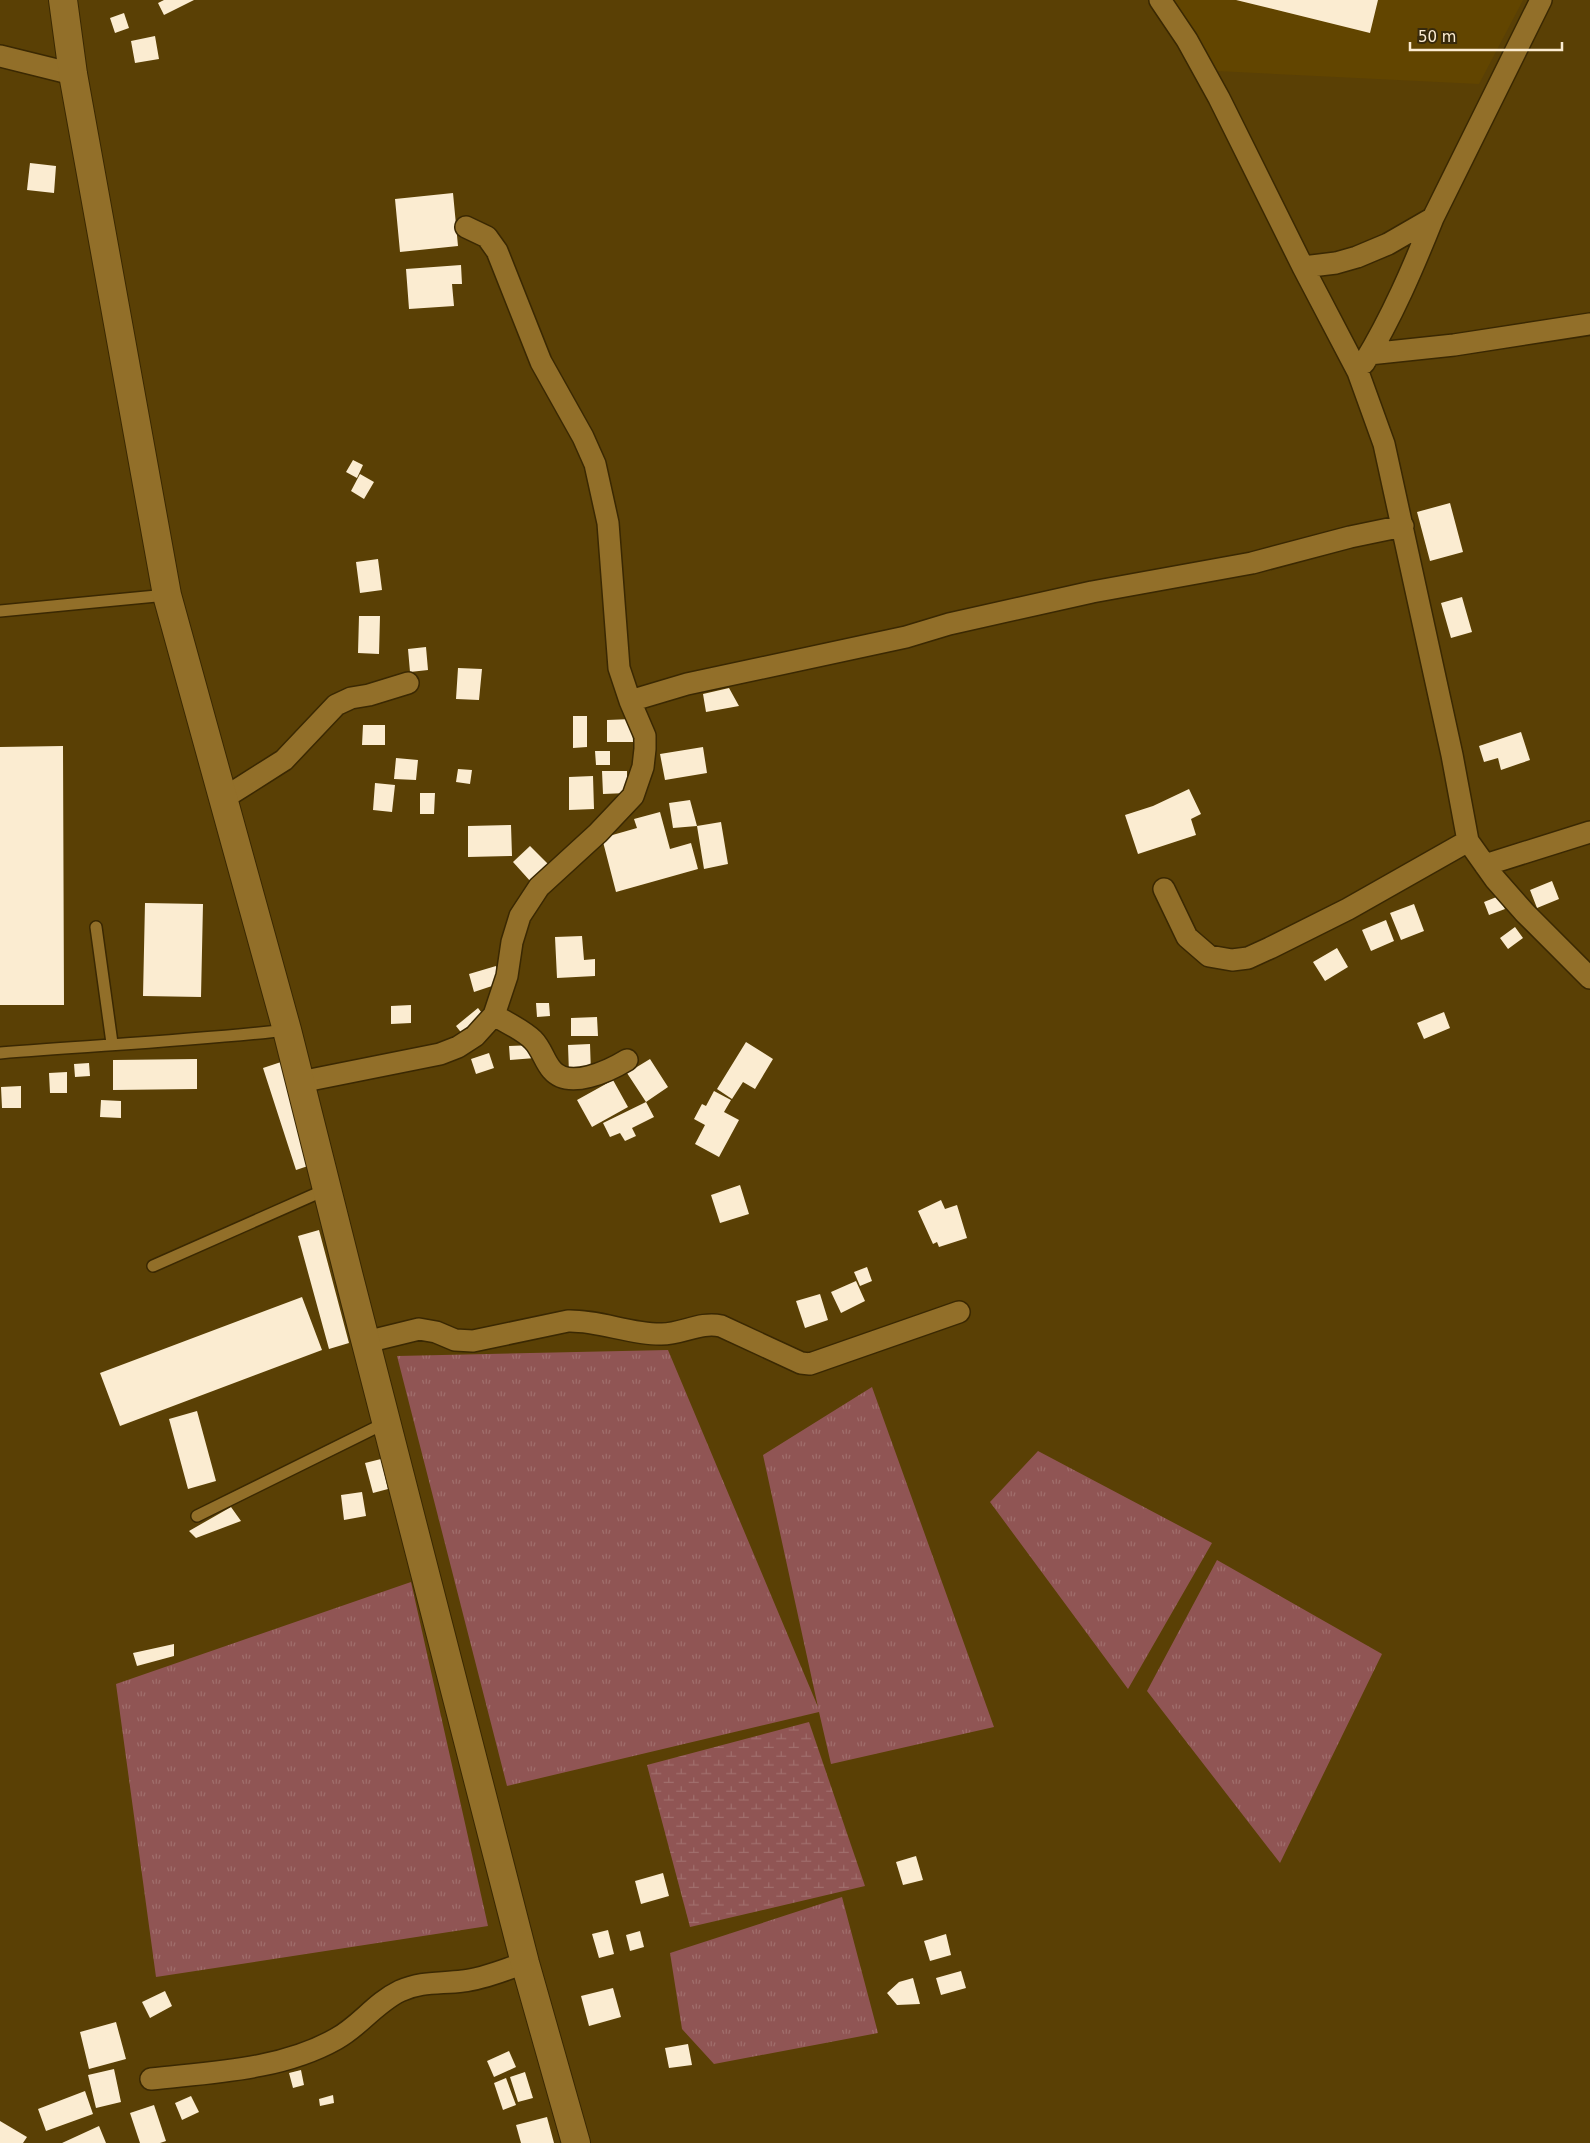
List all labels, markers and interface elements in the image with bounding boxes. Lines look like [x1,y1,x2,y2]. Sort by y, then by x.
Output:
scale bar [1410,20,1562,52]
text: 50 m [1418,28,1456,46]

